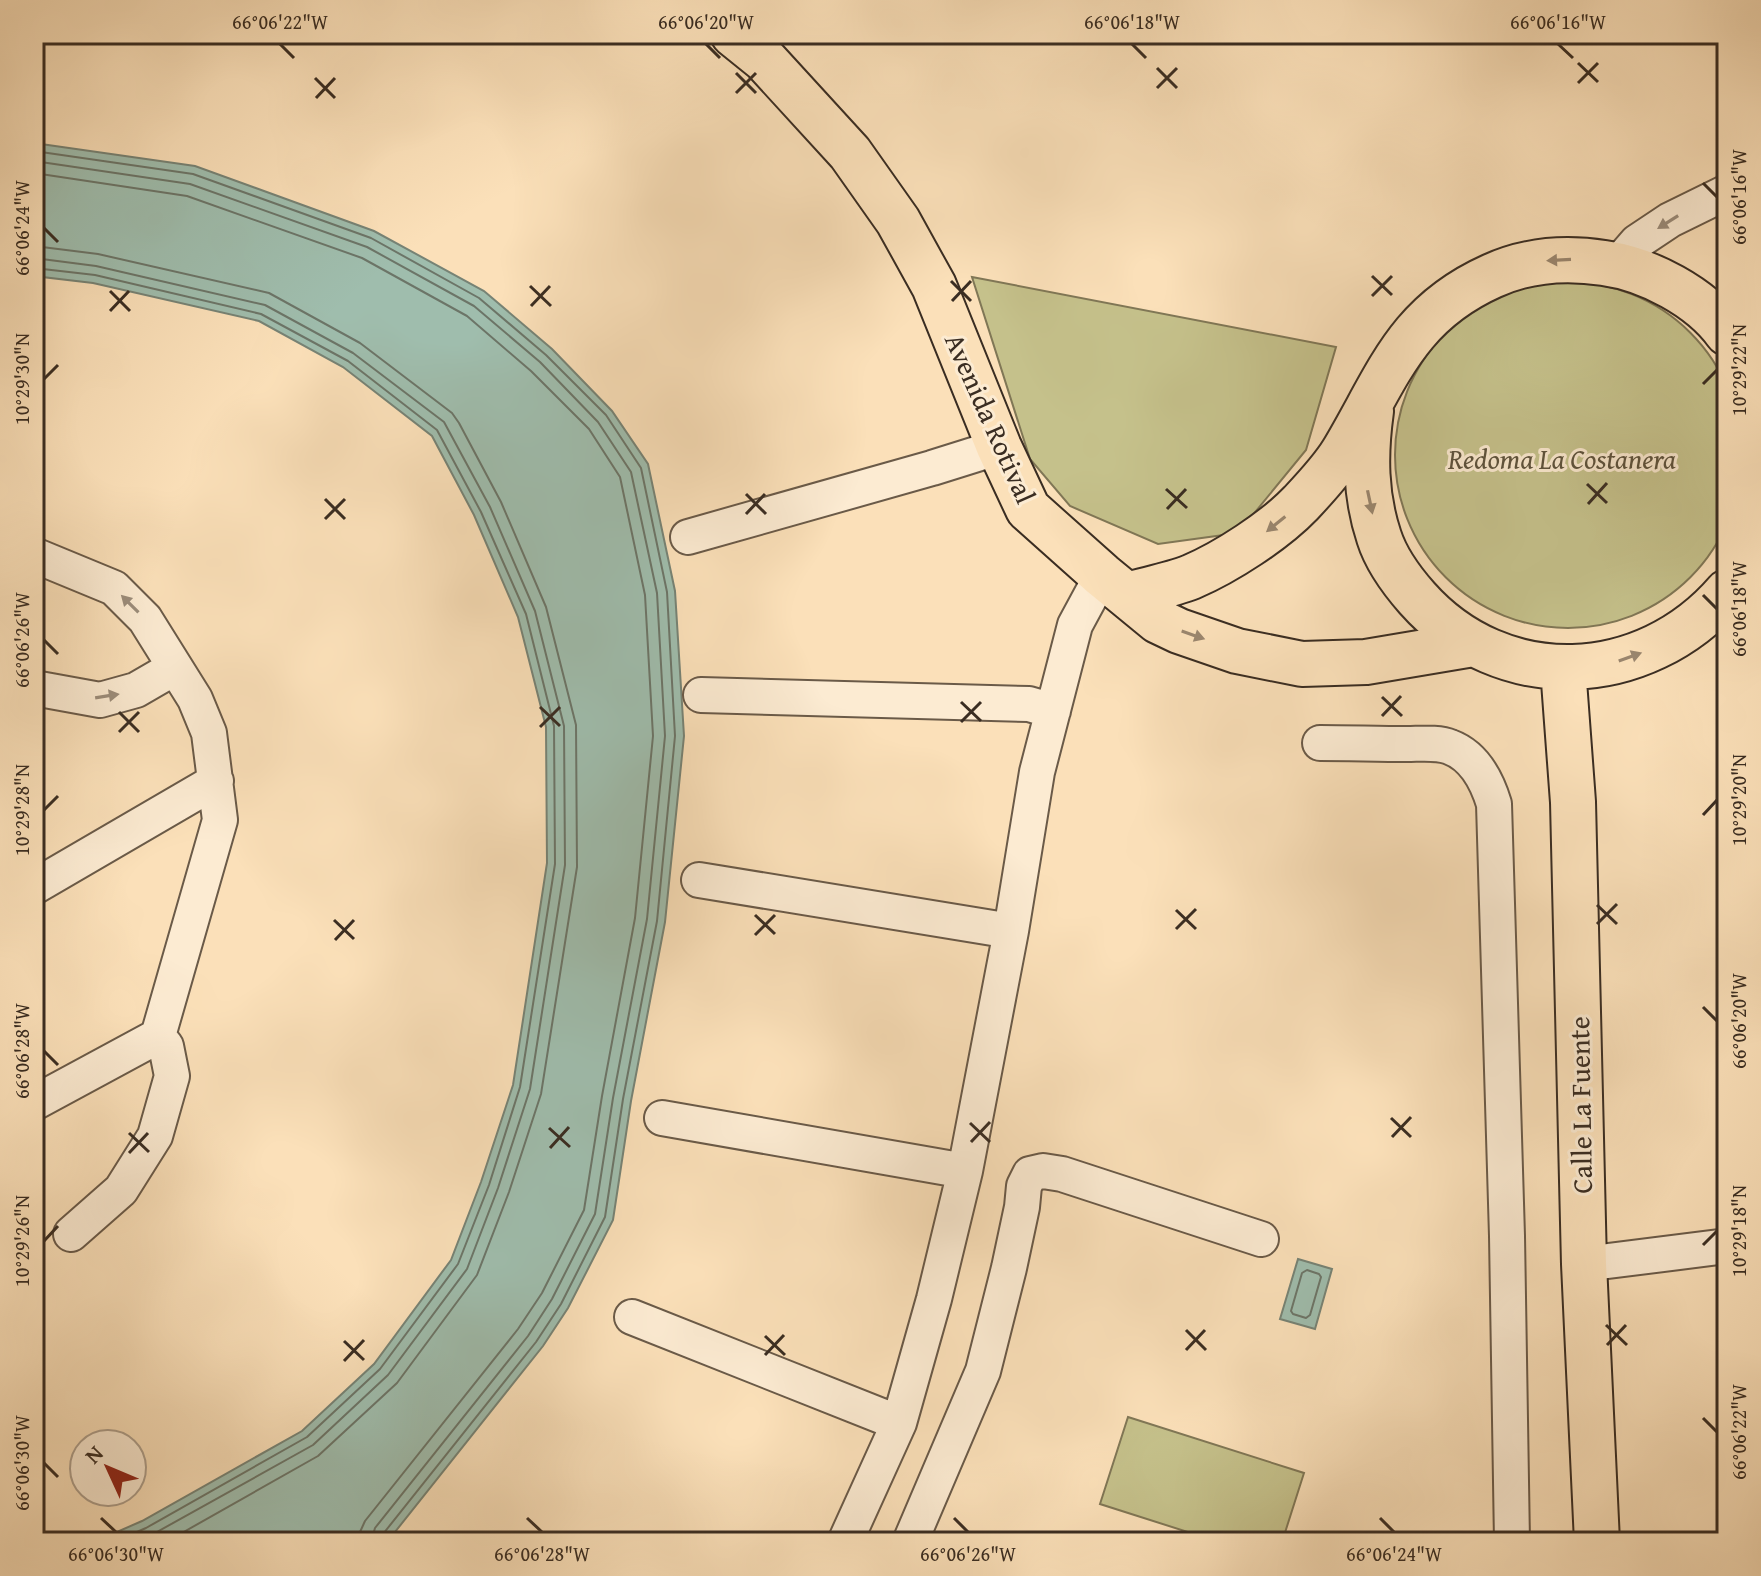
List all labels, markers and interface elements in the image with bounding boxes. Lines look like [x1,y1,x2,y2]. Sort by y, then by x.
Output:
text: 66°06'22"W [232,7,328,36]
text: 66°06'20"W [658,7,754,36]
text: 66°06'18"W [1084,7,1180,36]
text: 66°06'16"W [1510,7,1606,36]
text: 66°06'16"W [1724,149,1753,245]
text: 66°06'24"W [7,180,36,276]
one-way arrow [1657,215,1678,230]
one-way arrow [1546,254,1571,267]
text: 10°29'22"N [1724,324,1753,416]
street label: Avenida Rotival [935,326,1047,510]
text: 10°29'30"N [7,333,36,425]
park label: Redoma La Costanera [1447,438,1676,479]
one-way arrow [1364,489,1377,514]
one-way arrow [1266,515,1286,532]
text: 66°06'18"W [1724,561,1753,657]
text: 66°06'26"W [7,592,36,688]
one-way arrow [121,595,140,614]
one-way arrow [1181,630,1205,642]
one-way arrow [1618,650,1642,663]
one-way arrow [95,689,120,702]
text: 10°29'20"N [1724,754,1753,846]
text: 10°29'28"N [7,764,36,856]
text: 66°06'20"W [1724,973,1753,1069]
text: 66°06'28"W [7,1003,36,1099]
street label: Calle La Fuente [1558,1016,1602,1194]
text: 10°29'18"N [1724,1185,1753,1277]
text: 10°29'26"N [7,1195,36,1287]
text: 66°06'22"W [1724,1384,1753,1480]
text: 66°06'30"W [7,1415,36,1511]
north arrow [68,1428,148,1508]
text: N [77,1437,110,1471]
text: 66°06'30"W [68,1539,164,1568]
text: 66°06'28"W [494,1539,590,1568]
text: 66°06'26"W [920,1539,1016,1568]
text: 66°06'24"W [1346,1539,1442,1568]

